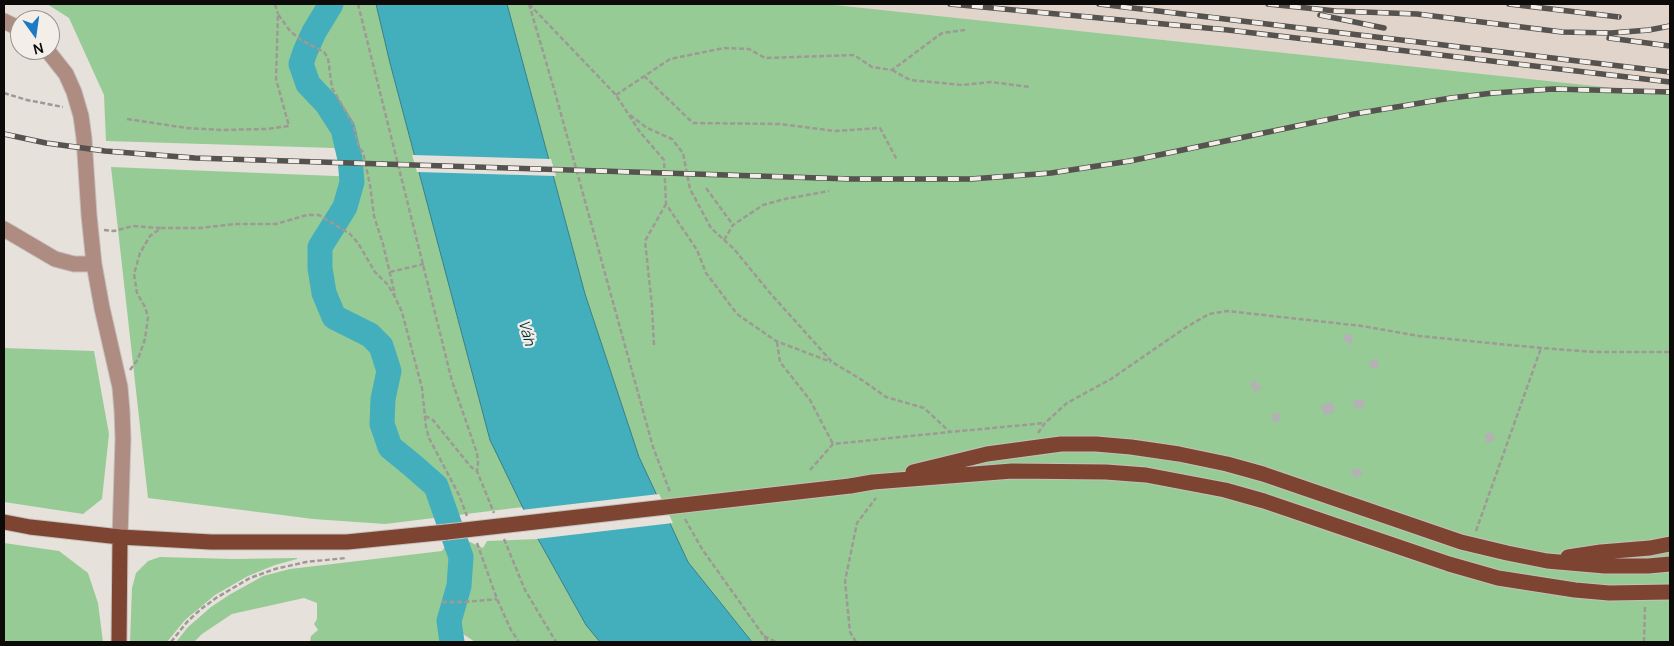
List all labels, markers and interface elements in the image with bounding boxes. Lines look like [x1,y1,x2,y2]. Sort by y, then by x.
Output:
north arrow [10,10,60,60]
text: N [31,39,46,60]
water label: Váh [514,318,538,348]

